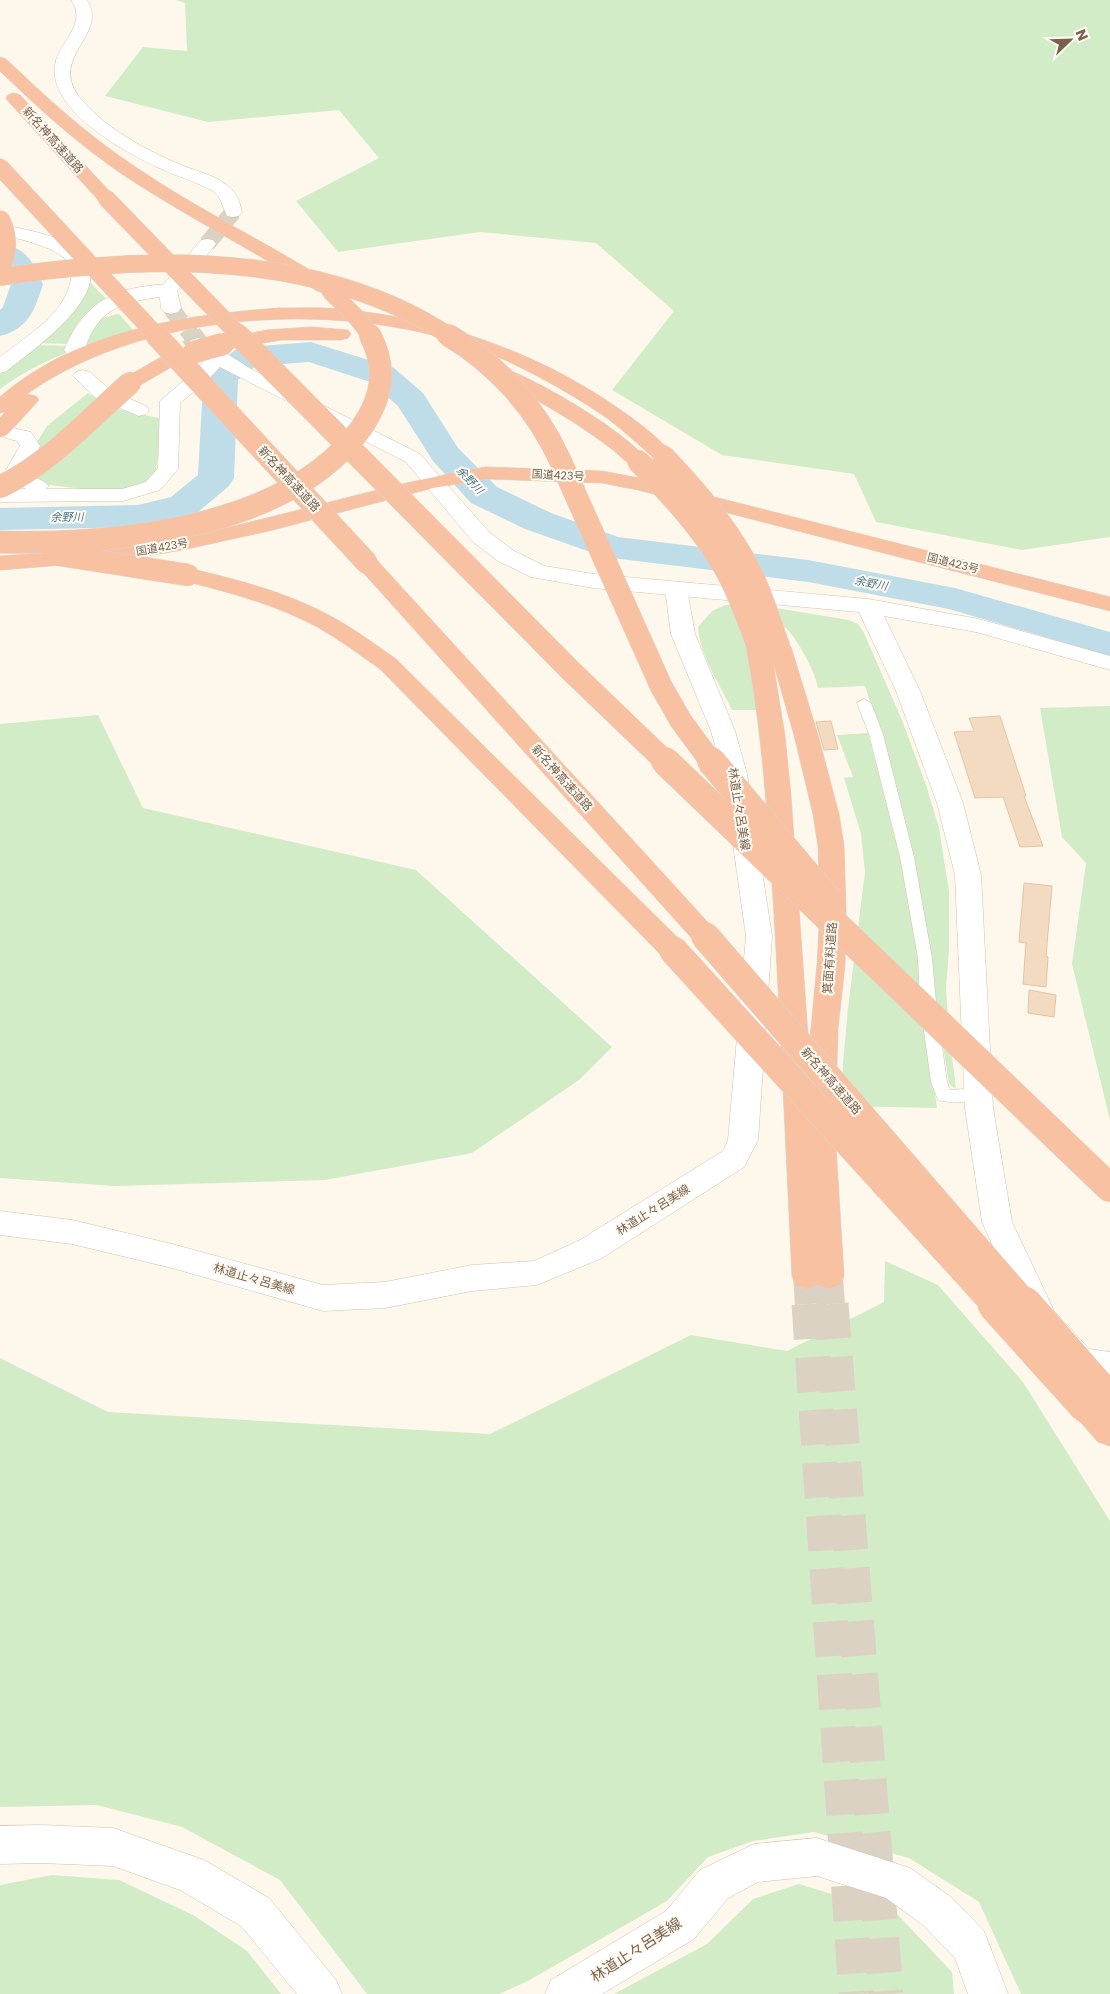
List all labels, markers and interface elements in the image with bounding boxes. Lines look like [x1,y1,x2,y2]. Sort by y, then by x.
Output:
north arrow [1045,15,1095,65]
text: N [1071,26,1093,44]
street label: 新名神高速道路 [19,103,88,177]
street label: 新名神高速道路 [254,442,324,515]
water label: 余野川 [453,463,488,498]
street label: 国道423号 [531,466,585,484]
water label: 余野川 [50,509,85,525]
street label: 国道423号 [135,535,189,559]
street label: 国道423号 [925,549,981,577]
water label: 余野川 [853,572,890,594]
street label: 新名神高速道路 [528,741,597,815]
street label: 林道止々呂美線 [725,766,754,852]
street label: 箕面有料道路 [819,921,840,994]
street label: 新名神高速道路 [797,1043,865,1118]
street label: 林道止々呂美線 [613,1180,693,1239]
street label: 林道止々呂美線 [211,1259,297,1298]
street label: 林道止々呂美線 [586,1912,685,1987]

